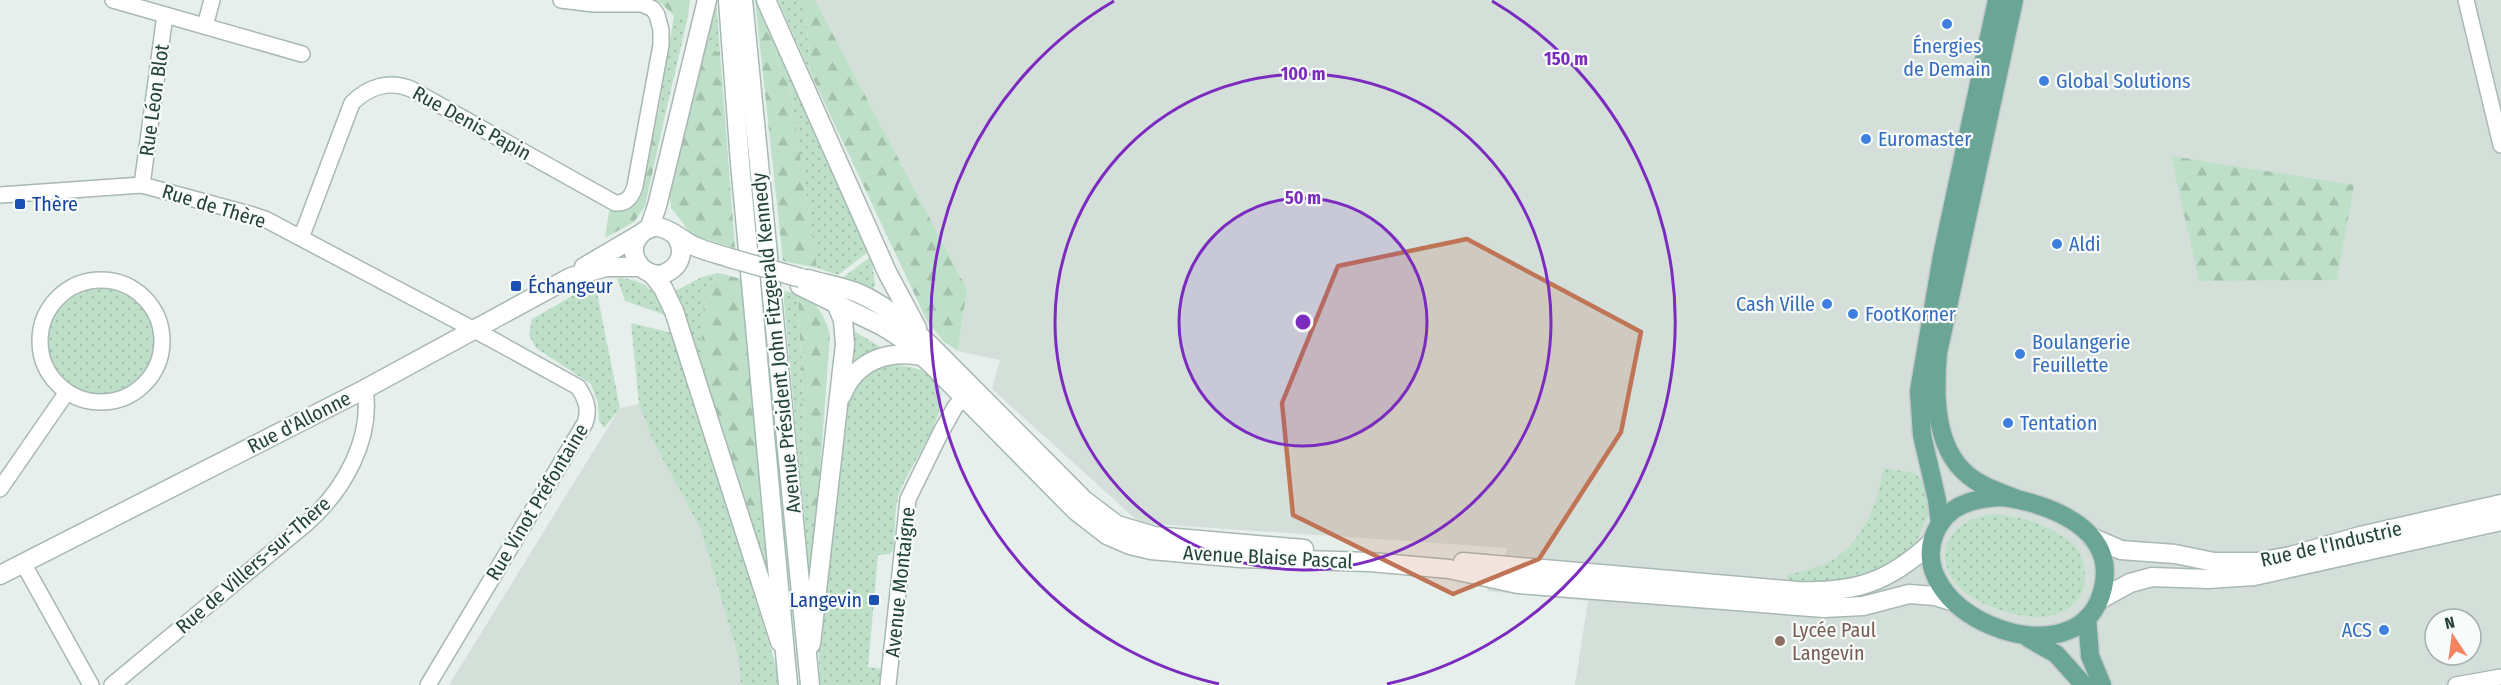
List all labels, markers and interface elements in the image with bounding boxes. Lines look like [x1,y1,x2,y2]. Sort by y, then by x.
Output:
marker: Énergies de Demain [1940,17,1954,31]
place label: Énergies de Demain [1903,34,1991,81]
street label: Rue Léon Blot [134,42,174,158]
text: 150 m [1544,48,1588,70]
text: 100 m [1281,63,1325,85]
place label: Global Solutions [2056,69,2191,93]
marker: Global Solutions [2037,74,2051,88]
street label: Rue Denis Papin [409,81,535,165]
place label: Euromaster [1878,127,1971,151]
marker: Euromaster [1859,132,1873,146]
street label: Avenue Président John Fitzgerald Kennedy [746,171,806,515]
street label: Rue de Thère [159,179,269,233]
text: 50 m [1285,187,1321,209]
place label: Thère [32,192,78,216]
marker: Thère [13,197,27,211]
place label: Aldi [2069,232,2100,256]
marker: Aldi [2050,237,2064,251]
place label: Échangeur [528,274,613,298]
marker: Échangeur [509,279,523,293]
place label: Cash Ville [1736,292,1815,316]
marker: Cash Ville [1820,297,1834,311]
place label: FootKorner [1865,302,1956,326]
marker: FootKorner [1846,307,1860,321]
centre of rings [1293,312,1313,332]
place label: Boulangerie Feuillette [2032,330,2130,377]
marker: Boulangerie Feuillette [2013,347,2027,361]
street label: Rue d'Allonne [243,386,355,458]
place label: Tentation [2020,411,2097,435]
marker: Tentation [2001,416,2015,430]
street label: Rue Vinot Préfontaine [481,419,593,585]
street label: Rue de Villers-sur-Thère [171,491,335,639]
street label: Avenue Montaigne [880,506,920,658]
street label: Rue de l'Industrie [2258,516,2404,572]
street label: Avenue Blaise Pascal [1183,541,1353,573]
place label: Langevin [790,588,862,612]
marker: Langevin [867,593,881,607]
north arrow [2423,607,2483,667]
text: N [2443,613,2457,633]
place label: Lycée Paul Langevin [1792,618,1876,665]
place label: ACS [2342,618,2372,642]
marker: ACS [2377,623,2391,637]
marker: Lycée Paul Langevin [1773,634,1787,648]

